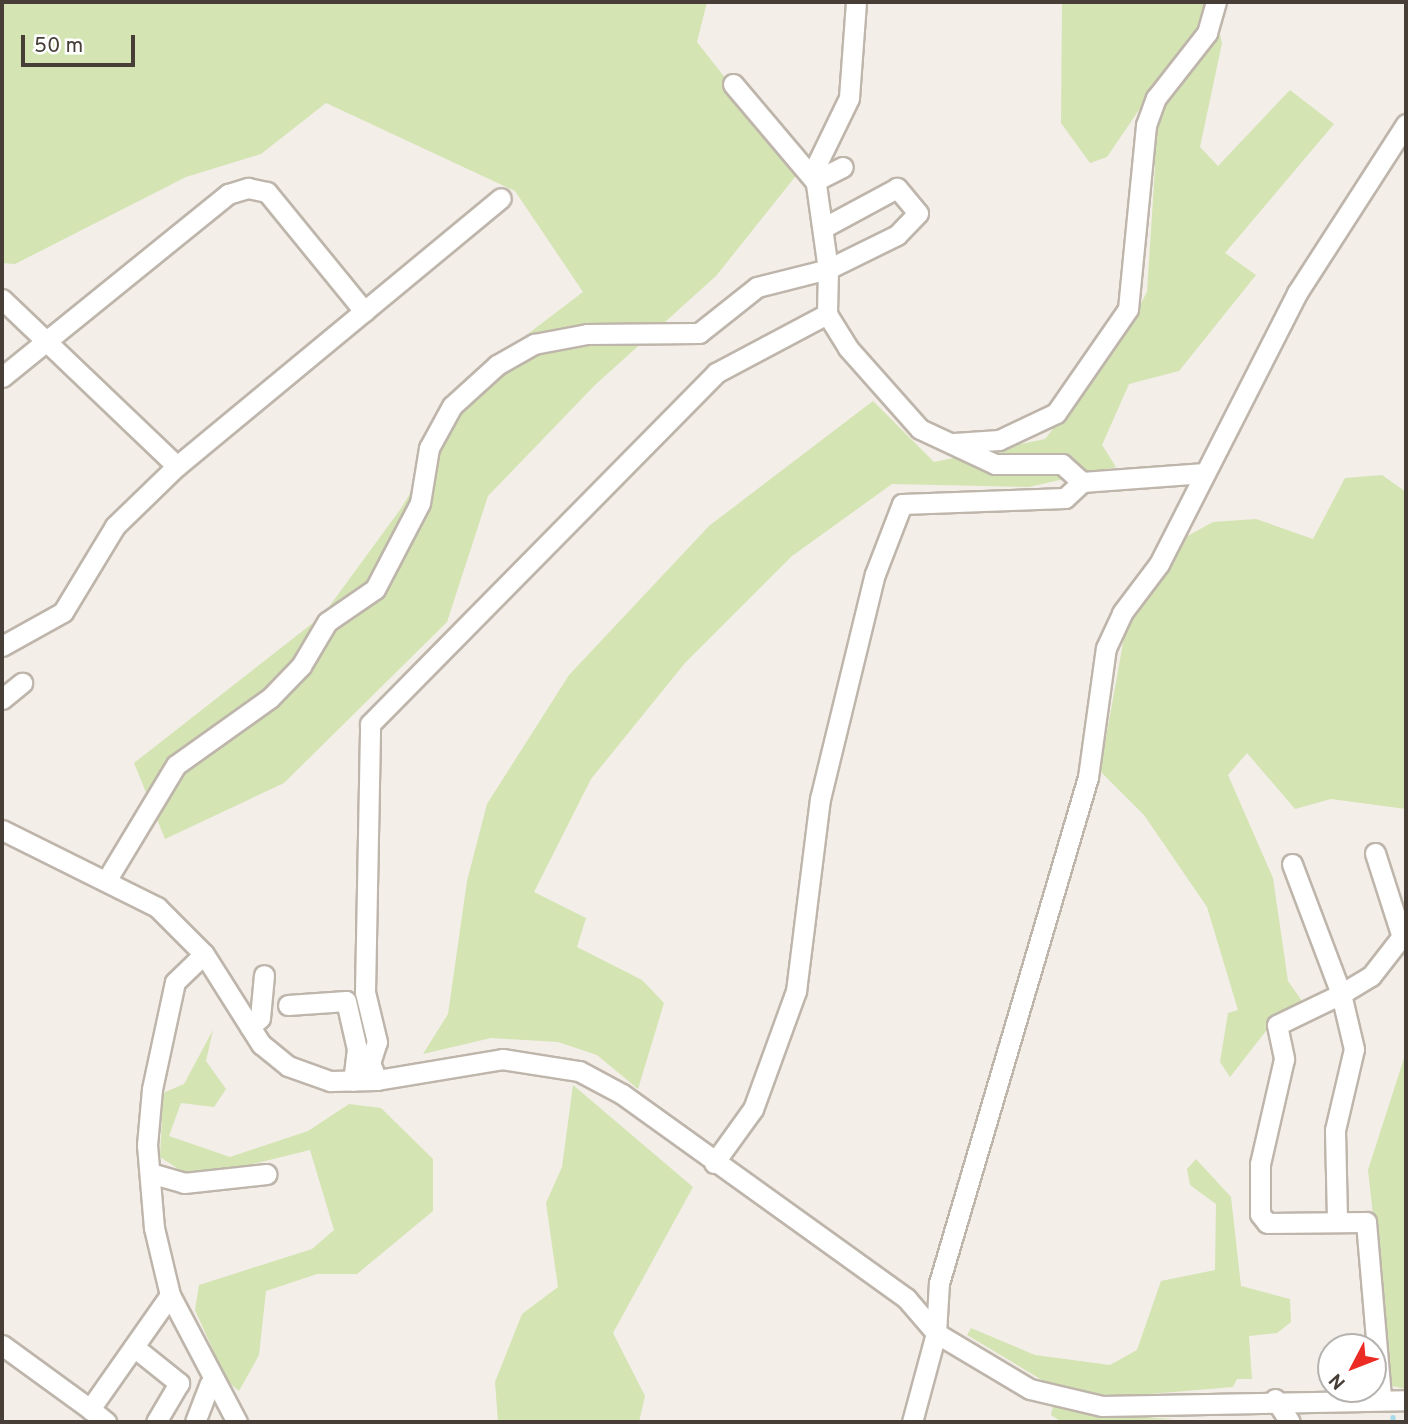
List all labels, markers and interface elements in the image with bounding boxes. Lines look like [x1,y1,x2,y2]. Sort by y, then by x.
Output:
scale bar [24,21,138,65]
text: 50 m [34,33,83,60]
north arrow [1317,1333,1387,1403]
text: N [1324,1368,1351,1394]

